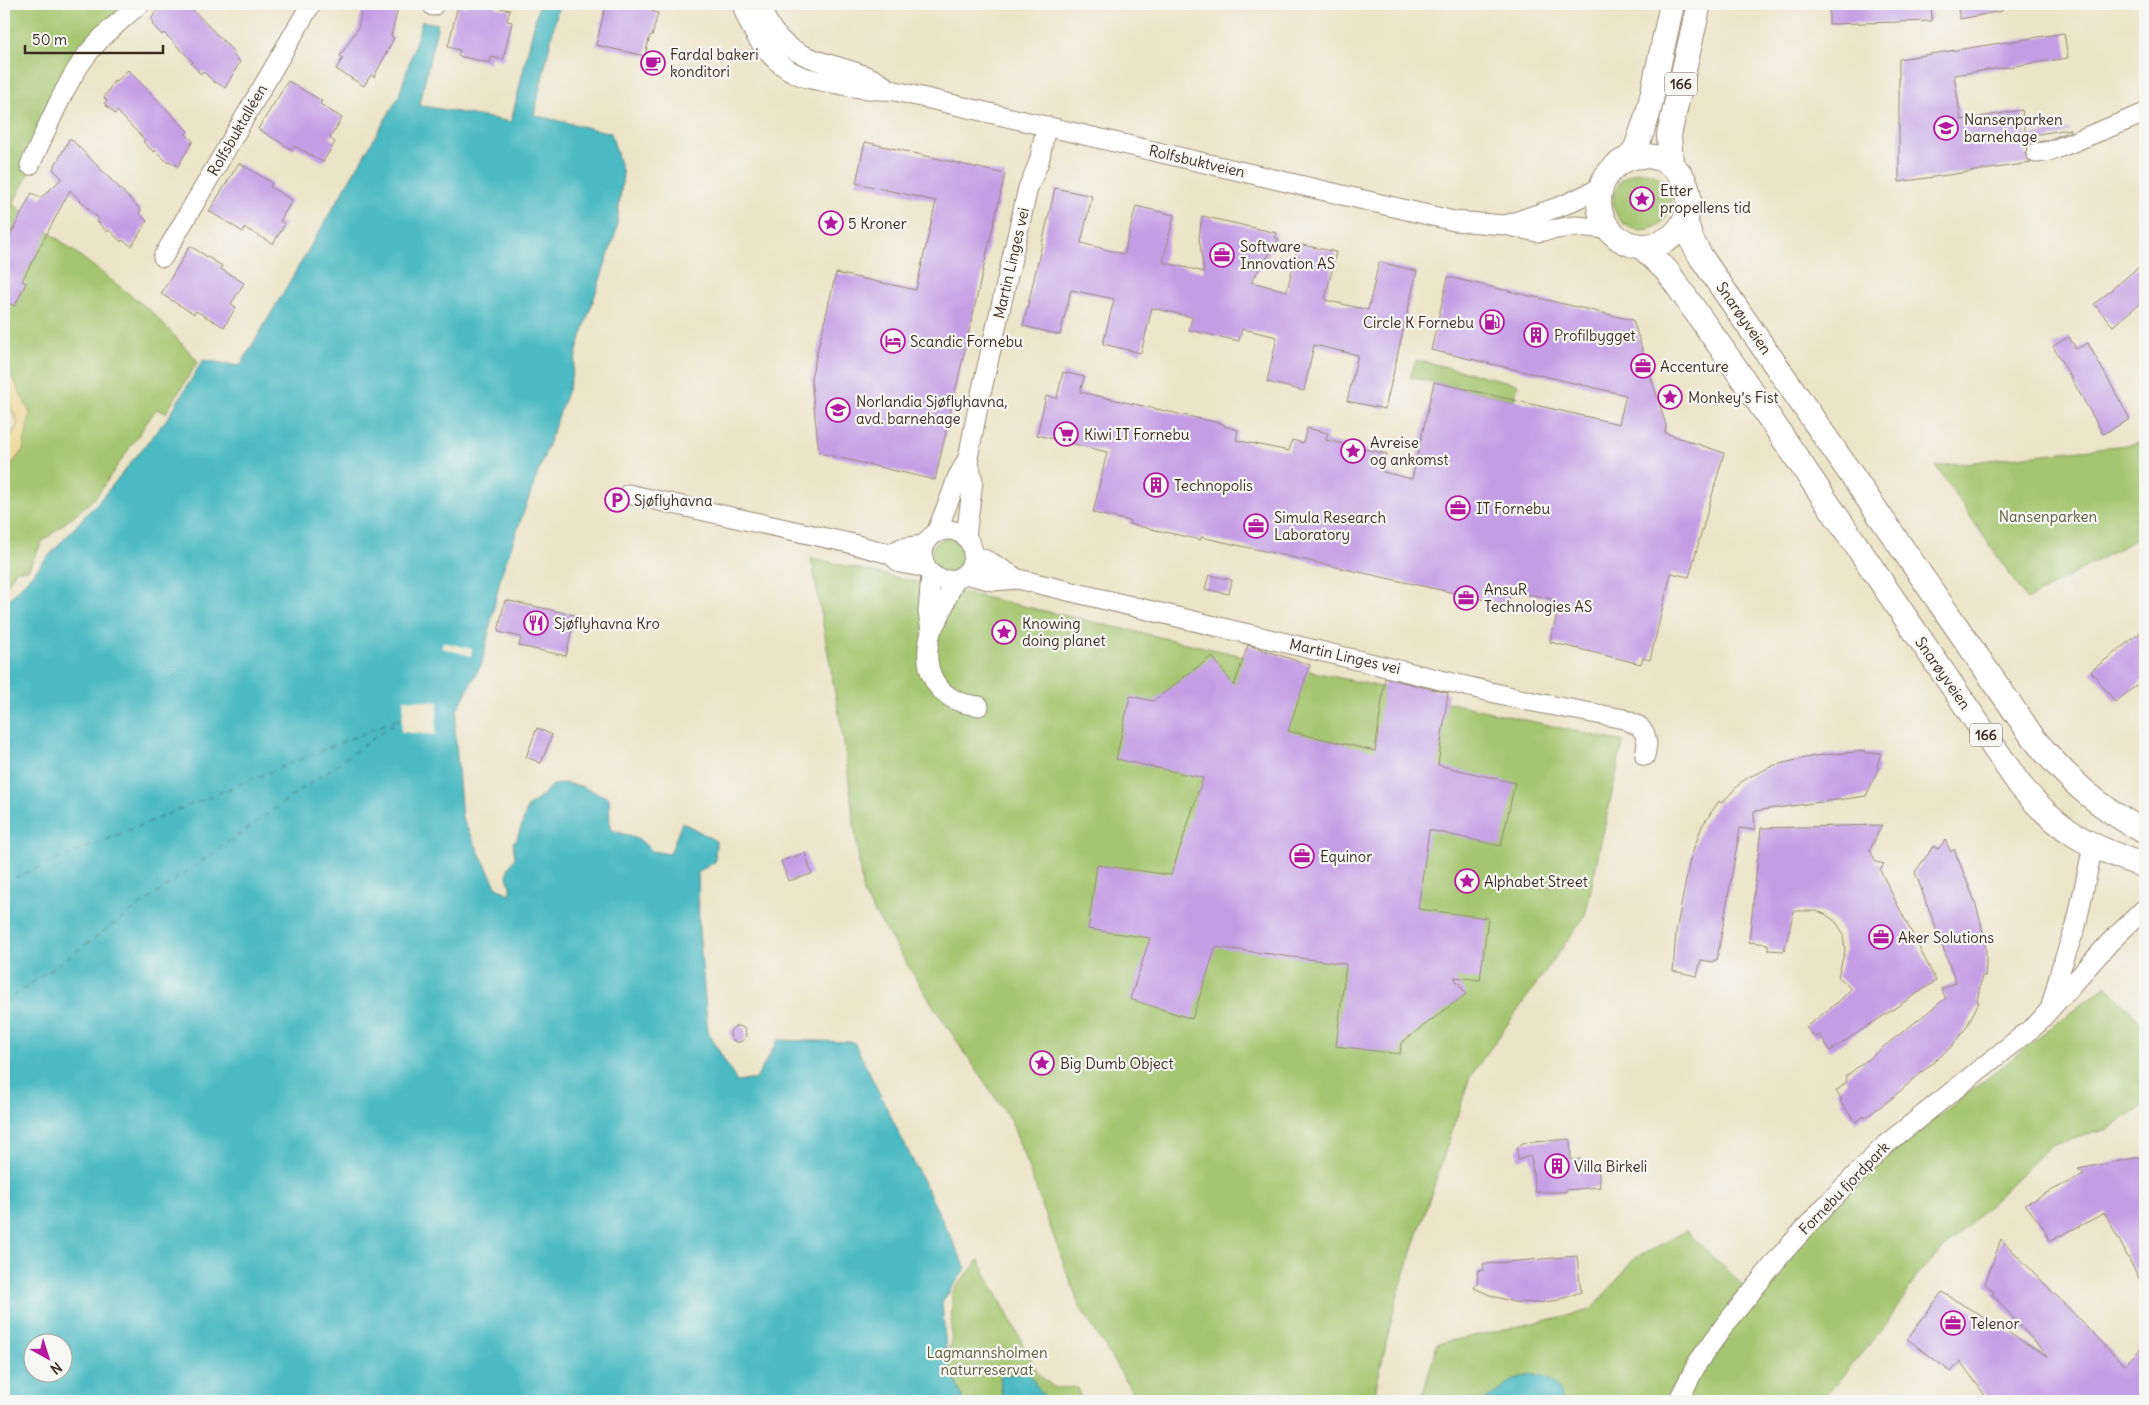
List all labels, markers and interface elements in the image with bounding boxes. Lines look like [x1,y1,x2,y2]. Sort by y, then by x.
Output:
scale bar [25,22,162,54]
text: 50 m [32,30,67,49]
place label: Fardal bakeri konditori [670,45,759,81]
cafe icon: Fardal bakeri konditori [640,50,666,76]
road number: 166 [1665,72,1697,96]
street label: Rolfsbuktalléen [203,80,271,179]
place label: Nansenparken barnehage [1964,110,2063,146]
school or university icon: Nansenparken barnehage [1933,115,1959,141]
street label: Rolfsbuktveien [1147,141,1247,181]
place label: Etter propellens tid [1660,181,1751,217]
place icon: Etter propellens tid [1629,186,1655,212]
street label: Martin Linges vei [989,206,1033,320]
place icon: 5 Kroner [818,210,844,236]
place label: 5 Kroner [848,214,907,233]
place label: Software Innovation AS [1240,237,1335,273]
office icon: Software Innovation AS [1209,242,1235,268]
street label: Snarøyveien [1712,278,1776,358]
fuel station icon: Circle K Fornebu [1479,309,1505,335]
place label: Circle K Fornebu [1363,313,1474,332]
building icon: Profilbygget [1523,322,1549,348]
place label: Profilbygget [1554,326,1636,345]
hotel icon: Scandic Fornebu [880,328,906,354]
place label: Scandic Fornebu [910,332,1023,351]
office icon: Accenture [1630,353,1656,379]
place label: Accenture [1660,357,1729,376]
place icon: Monkey’s Fist [1657,384,1683,410]
place label: Monkey’s Fist [1688,388,1779,407]
place label: Norlandia Sjøflyhavna, avd. barnehage [856,392,1007,428]
school or university icon: Norlandia Sjøflyhavna, avd. barnehage [825,397,851,423]
supermarket icon: Kiwi IT Fornebu [1053,421,1079,447]
place label: Kiwi IT Fornebu [1084,425,1190,444]
place label: Avreise og ankomst [1370,433,1449,469]
place icon: Avreise og ankomst [1340,438,1366,464]
building icon: Technopolis [1143,472,1169,498]
place label: Technopolis [1174,476,1253,495]
parking icon: Sjøflyhavna [604,487,630,513]
place label: Sjøflyhavna [634,491,713,510]
office icon: IT Fornebu [1445,495,1471,521]
place label: IT Fornebu [1476,499,1550,518]
park label: Nansenparken [1999,507,2098,526]
place label: Simula Research Laboratory [1274,508,1386,544]
office icon: Simula Research Laboratory [1243,513,1269,539]
place label: AnsuR Technologies AS [1484,580,1592,616]
office icon: AnsuR Technologies AS [1453,585,1479,611]
restaurant icon: Sjøflyhavna Kro [523,610,549,636]
place label: Sjøflyhavna Kro [554,614,660,633]
place label: Knowing doing planet [1022,614,1106,650]
place icon: Knowing doing planet [991,619,1017,645]
street label: Snarøyveien [1911,633,1975,713]
street label: Martin Linges vei [1288,634,1402,678]
road number: 166 [1970,724,2002,746]
office icon: Equinor [1289,843,1315,869]
place label: Equinor [1320,847,1372,866]
place icon: Alphabet Street [1454,868,1480,894]
place label: Alphabet Street [1484,872,1588,891]
office icon: Aker Solutions [1868,924,1894,950]
place label: Aker Solutions [1898,928,1994,947]
place icon: Big Dumb Object [1029,1050,1055,1076]
place label: Big Dumb Object [1060,1054,1174,1073]
street label: Fornebu fjordpark [1795,1137,1893,1239]
building icon: Villa Birkeli [1544,1153,1570,1179]
place label: Villa Birkeli [1574,1157,1647,1176]
office icon: Telenor [1940,1310,1966,1336]
place label: Telenor [1970,1314,2020,1333]
north arrow [22,1332,72,1382]
park label: Lagmannsholmen naturreservat [926,1343,1048,1379]
text: N [47,1358,66,1378]

